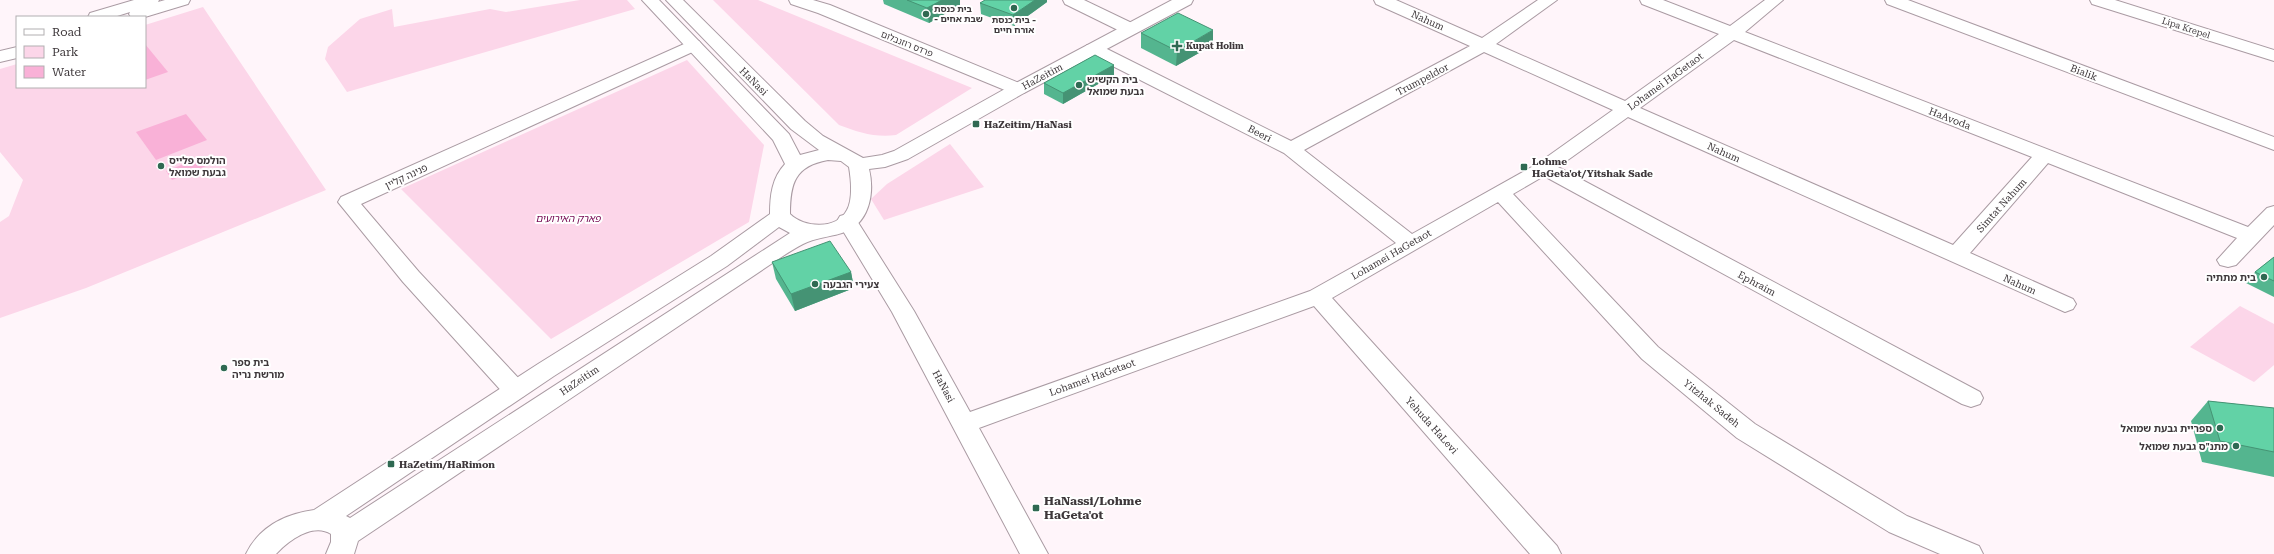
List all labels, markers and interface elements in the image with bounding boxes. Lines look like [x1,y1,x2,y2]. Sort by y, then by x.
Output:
marker: בית כנסת - אורח חיים [1009,3,1019,13]
place label: בית כנסת - שבת אחים [934,4,983,24]
street label: Nahum [1410,8,1446,33]
marker: בית כנסת - שבת אחים [921,9,931,19]
place label: בית כנסת - אורח חיים [992,15,1036,35]
legend [16,16,146,88]
street label: Lipa Krepel [2161,16,2212,41]
text: Road [52,25,82,39]
street label: פרדס רוזנבלום [880,29,934,59]
marker: Kupat Holim [1171,40,1183,52]
place label: Kupat Holim [1186,41,1244,51]
text: Park [52,45,79,59]
street label: Lohamei HaGetaot [1625,50,1705,112]
street label: HaZeitim [1020,61,1065,92]
street label: Trumpeldor [1394,61,1450,98]
street label: Bialik [2069,62,2099,83]
text: Water [52,65,86,79]
street label: HaNasi [737,65,770,98]
place label: בית הקשיש גבעת שמואל [1087,74,1144,97]
marker: בית הקשיש גבעת שמואל [1074,80,1084,90]
street label: HaAvoda [1927,105,1973,132]
marker: HaZeitim/HaNasi [971,119,981,129]
place label: HaZeitim/HaNasi [984,119,1072,130]
street label: Beeri [1246,123,1273,144]
street label: Nahum [1706,140,1742,165]
place label: הולמס פלייס גבעת שמואל [169,155,226,178]
place label: Lohme HaGeta'ot/Yitshak Sade [1532,156,1653,179]
marker: הולמס פלייס גבעת שמואל [156,161,166,171]
street label: פנינה קליין [383,162,429,191]
marker: Lohme HaGeta'ot/Yitshak Sade [1519,162,1529,172]
street label: Simtat Nahum [1974,176,2028,235]
park label: פארק האירועים [535,213,602,224]
street label: Lohamei HaGetaot [1349,227,1433,282]
street label: Ephraim [1736,269,1778,298]
street label: Nahum [2002,272,2038,297]
place label: בית מתתיה [2206,272,2256,283]
marker: בית מתתיה [2259,272,2269,282]
marker: צעירי הגבעה [810,279,820,289]
place label: צעירי הגבעה [823,279,879,290]
place label: בית ספר מורשת נריה [232,357,284,380]
street label: Lohamei HaGetaot [1048,357,1137,398]
marker: בית ספר מורשת נריה [219,363,229,373]
street label: HaZeitim [558,363,601,397]
street label: HaNasi [931,368,957,404]
street label: Yitzhak Sadeh [1681,377,1742,430]
street label: Yehuda HaLevi [1403,395,1460,456]
place label: ספריית גבעת שמואל [2121,423,2212,434]
marker: ספריית גבעת שמואל [2215,423,2225,433]
place label: מתנ"ס גבעת שמואל [2139,441,2228,452]
marker: מתנ"ס גבעת שמואל [2231,441,2241,451]
marker: HaZetim/HaRimon [386,459,396,469]
place label: HaZetim/HaRimon [399,459,495,470]
place label: HaNassi/Lohme HaGeta'ot [1044,494,1141,522]
marker: HaNassi/Lohme HaGeta'ot [1031,503,1041,513]

